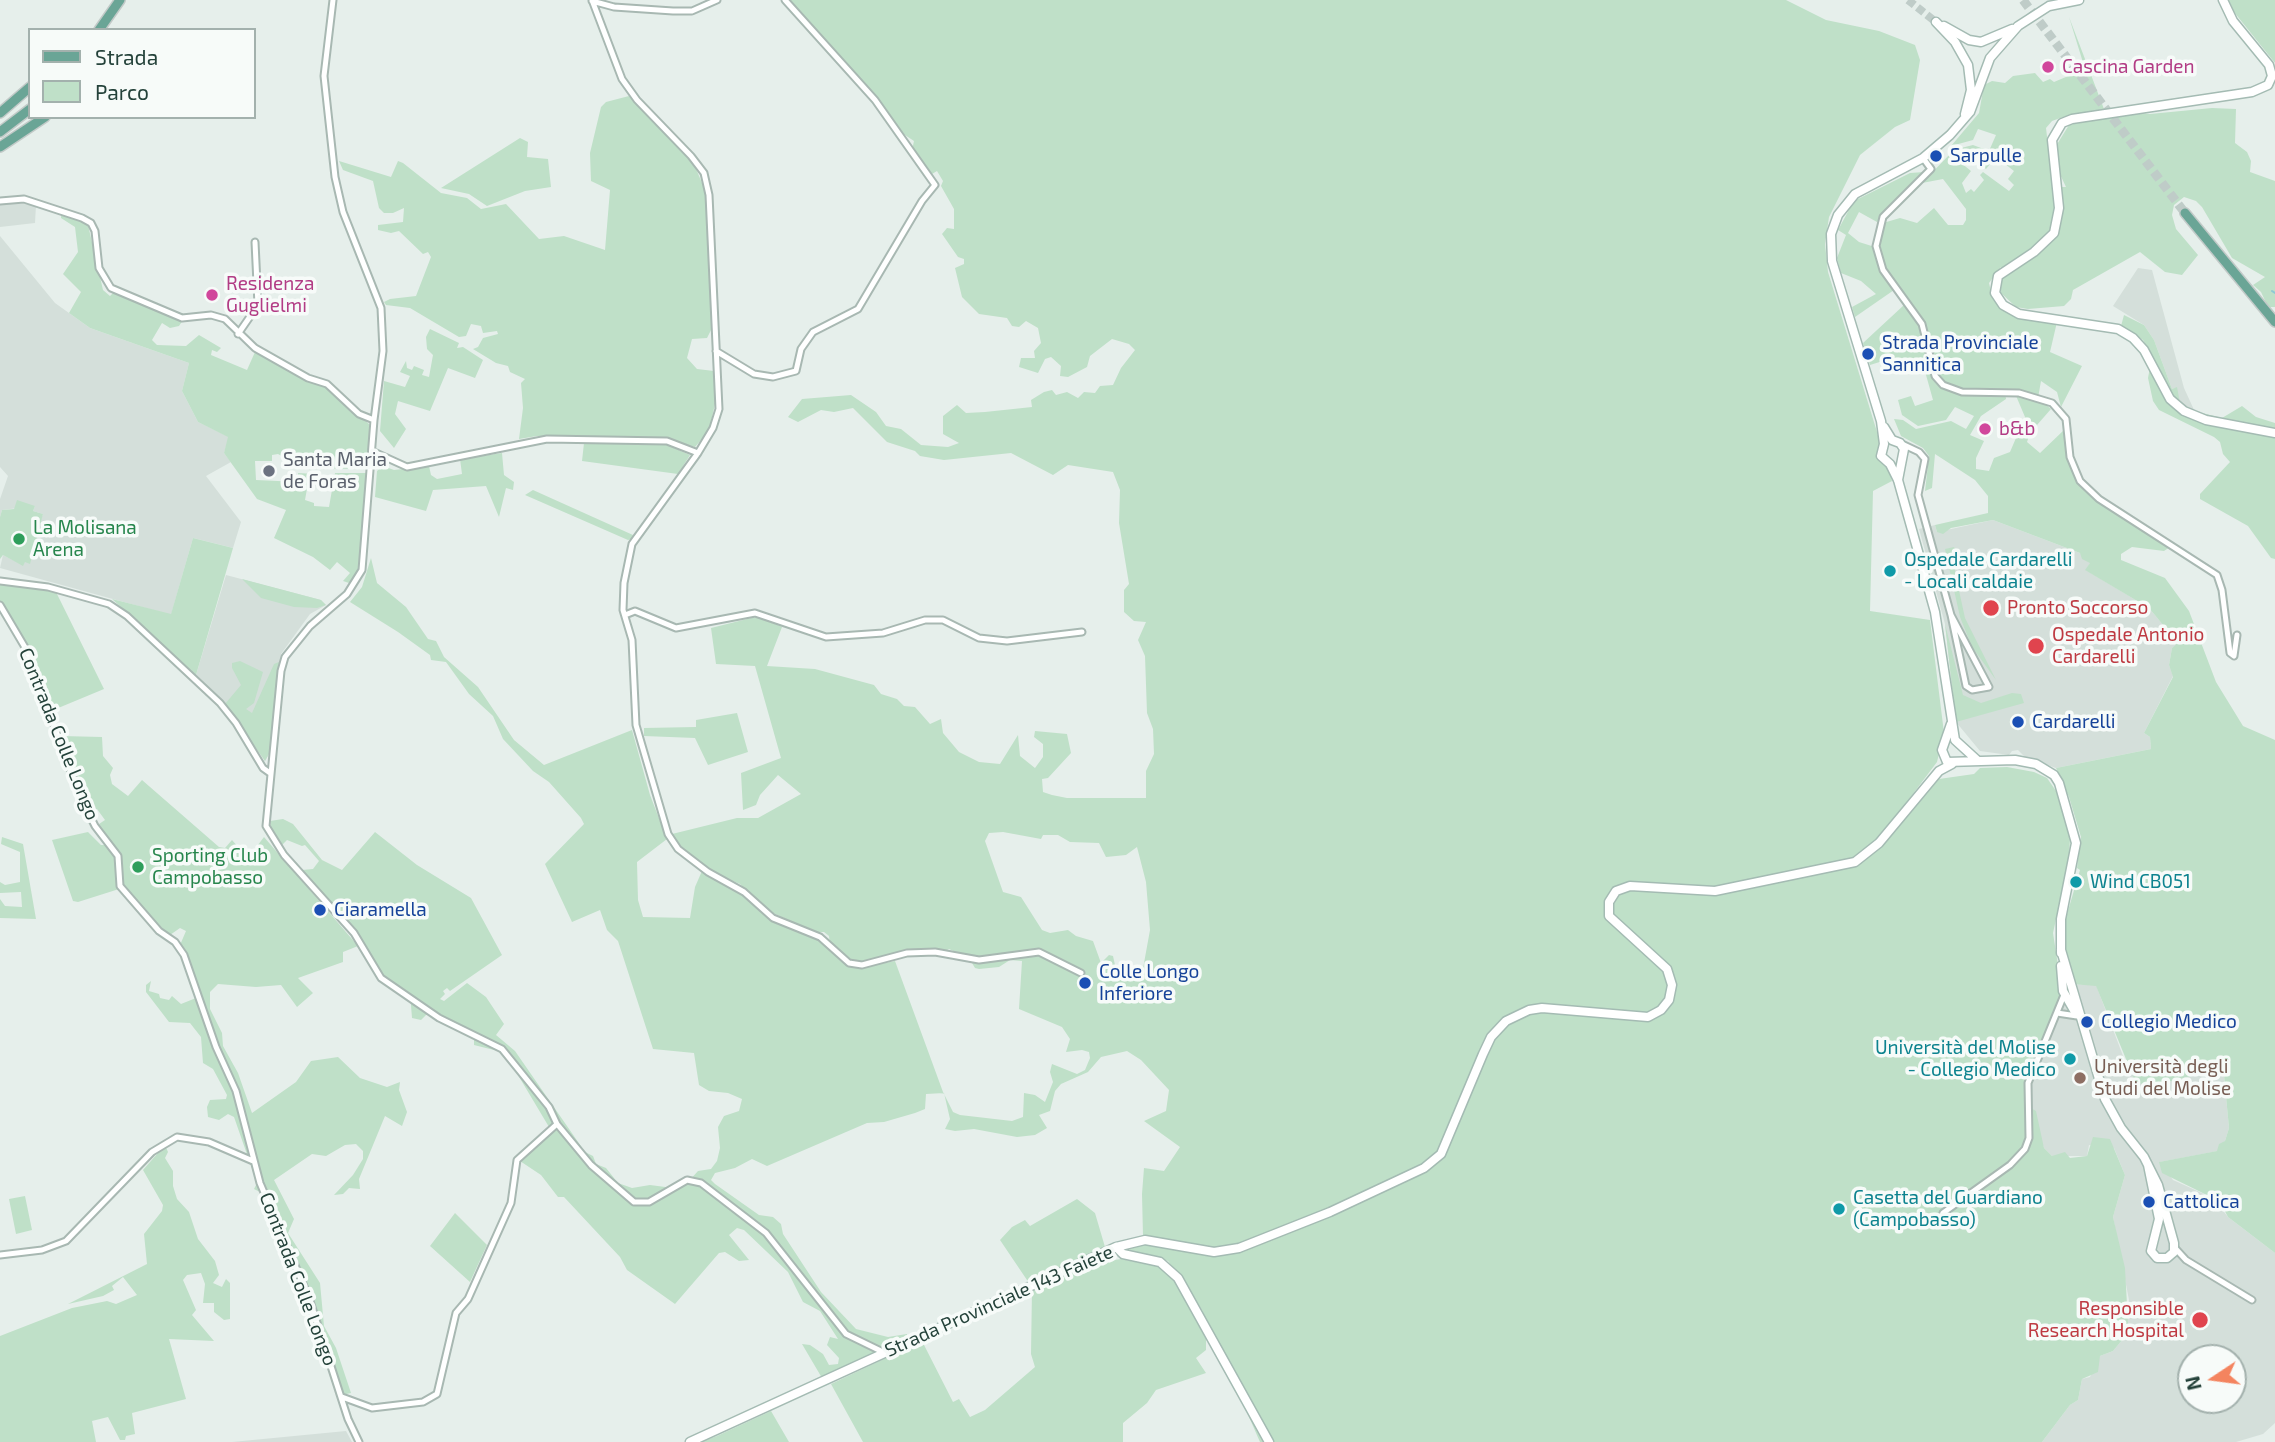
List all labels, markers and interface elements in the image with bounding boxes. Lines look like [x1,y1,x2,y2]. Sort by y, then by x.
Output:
legend [28,28,256,119]
text: Strada [95,44,158,69]
place label: Cascina Garden [2062,56,2195,78]
marker: Cascina Garden [2040,59,2056,75]
text: Parco [95,79,149,104]
place label: Sarpulle [1950,145,2022,167]
marker: Sarpulle [1928,148,1944,164]
place label: Residenza Guglielmi [226,273,314,317]
marker: Residenza Guglielmi [204,287,220,303]
place label: Strada Provinciale Sannitica [1882,332,2039,376]
marker: Strada Provinciale Sannitica [1860,346,1876,362]
place label: b&b [1999,418,2035,440]
marker: b&b [1977,421,1993,437]
place label: Santa Maria de Foras [283,449,387,493]
marker: Santa Maria de Foras [261,463,277,479]
place label: La Molisana Arena [33,517,137,561]
marker: La Molisana Arena [11,531,27,547]
place label: Ospedale Cardarelli - Locali caldaie [1904,549,2073,593]
marker: Ospedale Cardarelli - Locali caldaie [1882,563,1898,579]
place label: Pronto Soccorso [2007,597,2148,619]
marker: Pronto Soccorso [1981,598,2001,618]
place label: Ospedale Antonio Cardarelli [2052,624,2204,668]
marker: Ospedale Antonio Cardarelli [2026,636,2046,656]
street label: Contrada Colle Longo [14,645,104,823]
place label: Cardarelli [2032,711,2116,733]
marker: Cardarelli [2010,714,2026,730]
place label: Sporting Club Campobasso [152,845,268,889]
marker: Sporting Club Campobasso [130,859,146,875]
place label: Wind CB051 [2090,871,2191,893]
marker: Wind CB051 [2068,874,2084,890]
place label: Ciaramella [334,899,427,921]
marker: Ciaramella [312,902,328,918]
place label: Colle Longo Inferiore [1099,961,1199,1005]
marker: Colle Longo Inferiore [1077,975,1093,991]
place label: Collegio Medico [2101,1011,2237,1033]
marker: Collegio Medico [2079,1014,2095,1030]
place label: Università del Molise - Collegio Medico [1875,1037,2056,1081]
marker: Università del Molise - Collegio Medico [2062,1051,2078,1067]
place label: Università degli Studi del Molise [2094,1056,2231,1100]
marker: Università degli Studi del Molise [2072,1070,2088,1086]
place label: Casetta del Guardiano (Campobasso) [1853,1187,2043,1231]
street label: Contrada Colle Longo [254,1189,342,1369]
place label: Cattolica [2163,1191,2240,1213]
marker: Cattolica [2141,1194,2157,1210]
marker: Casetta del Guardiano (Campobasso) [1831,1201,1847,1217]
street label: Strada Provinciale 143 Faiete [881,1240,1117,1362]
place label: Responsible Research Hospital [2028,1298,2184,1342]
marker: Responsible Research Hospital [2190,1310,2210,1330]
north arrow [2177,1344,2247,1414]
text: N [2180,1374,2206,1393]

